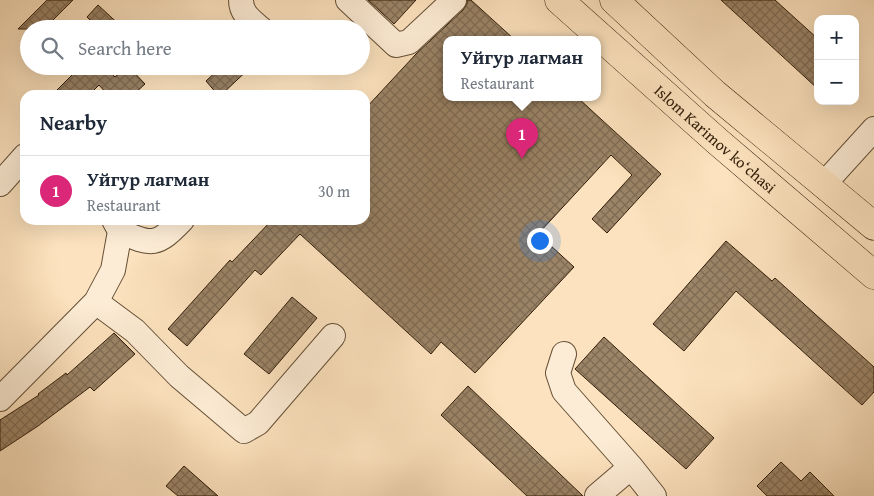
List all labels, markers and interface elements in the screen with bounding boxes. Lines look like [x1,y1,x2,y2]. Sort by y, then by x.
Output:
map controls [814,15,859,105]
button: + [814,15,859,60]
search box [20,20,370,75]
icon: search [38,34,66,62]
text: Search here [78,34,172,62]
popup [443,36,601,101]
text: Уйгур лагман [461,43,583,71]
button: − [814,60,859,105]
text: Restaurant [461,71,534,95]
street label: Islom Karimov ko‘chasi [649,79,782,199]
text: Nearby [40,107,107,138]
pin: 1 [506,118,538,159]
text: Уйгур лагман [87,165,209,193]
text: 1 [52,179,60,203]
text: 30 m [318,179,350,203]
text: Restaurant [87,193,161,217]
your location [527,228,553,254]

